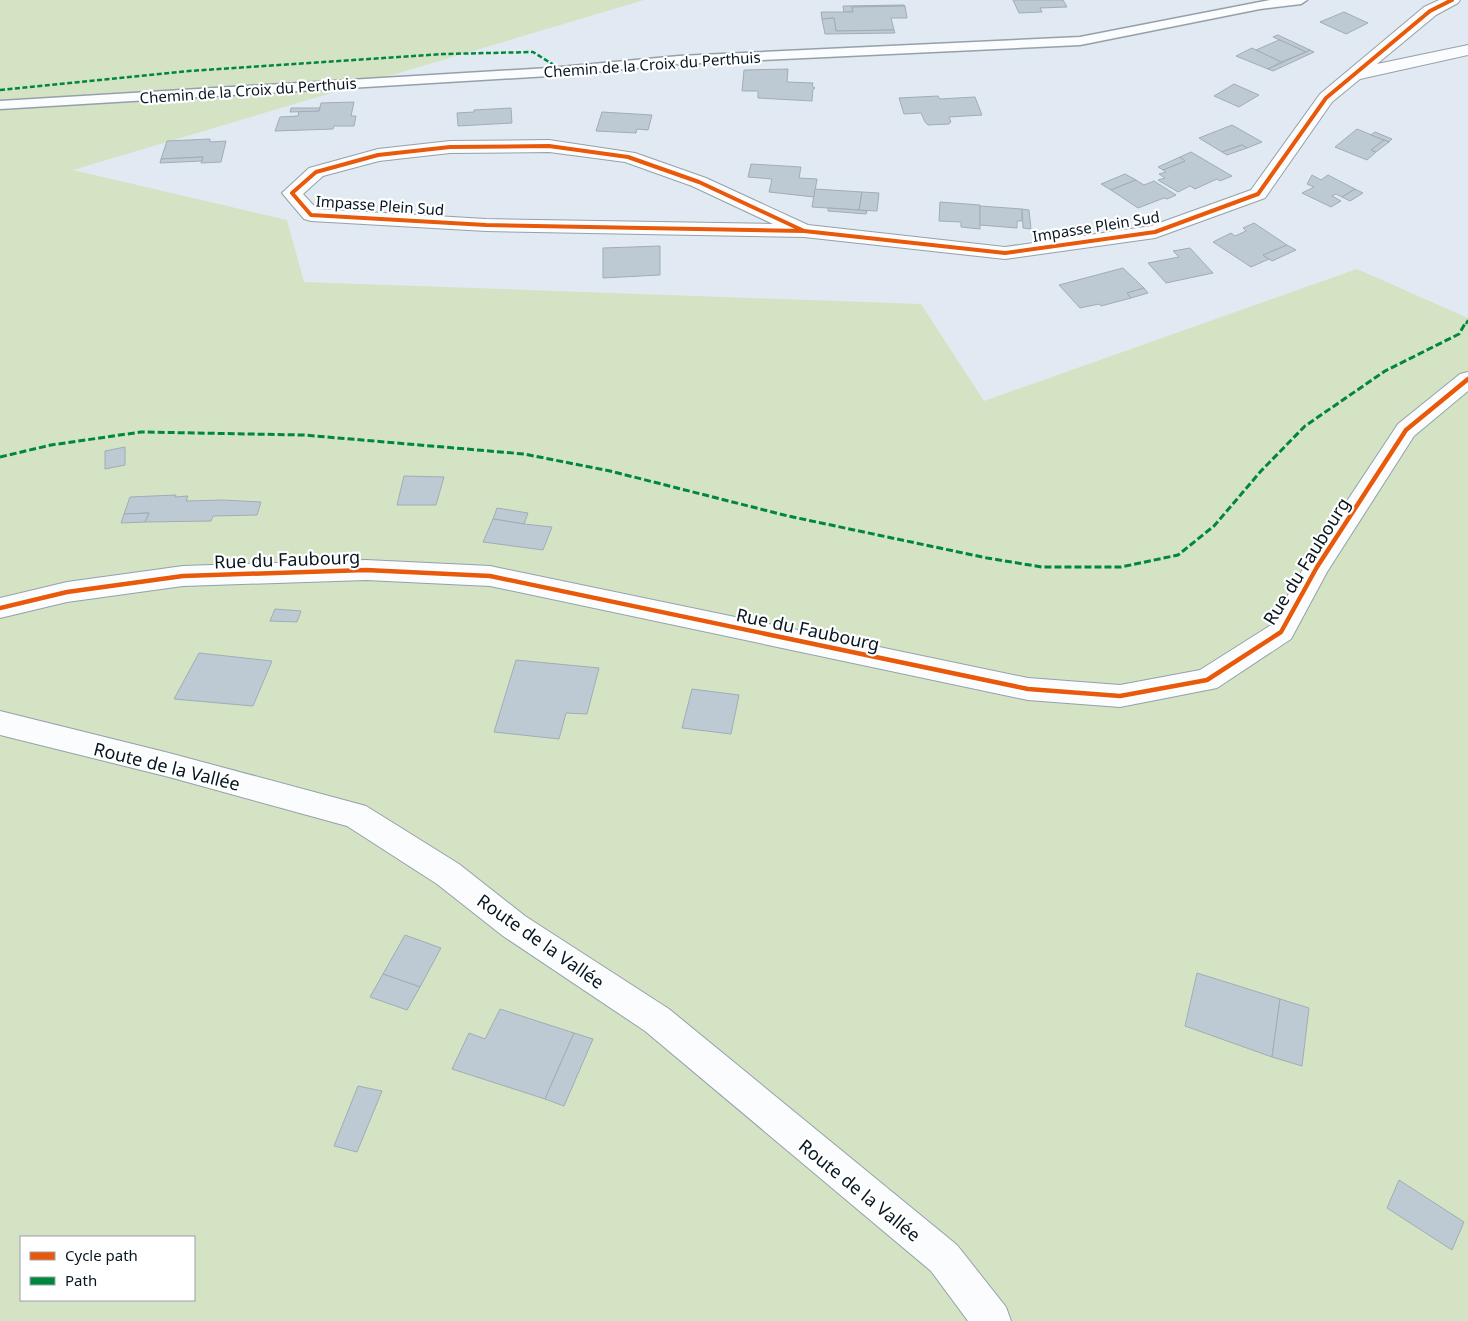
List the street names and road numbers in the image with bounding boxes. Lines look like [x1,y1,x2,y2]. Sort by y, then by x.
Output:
street label: Chemin de la Croix du Perthuis [543,46,761,82]
street label: Chemin de la Croix du Perthuis [139,72,357,108]
street label: Impasse Plein Sud [315,191,445,219]
street label: Impasse Plein Sud [1031,206,1161,246]
street label: Rue du Faubourg [1257,493,1355,629]
street label: Rue du Faubourg [214,544,360,574]
street label: Rue du Faubourg [734,602,882,656]
street label: Route de la Vallée [91,736,243,796]
street label: Route de la Vallée [473,888,609,994]
street label: Route de la Vallée [794,1133,926,1247]

